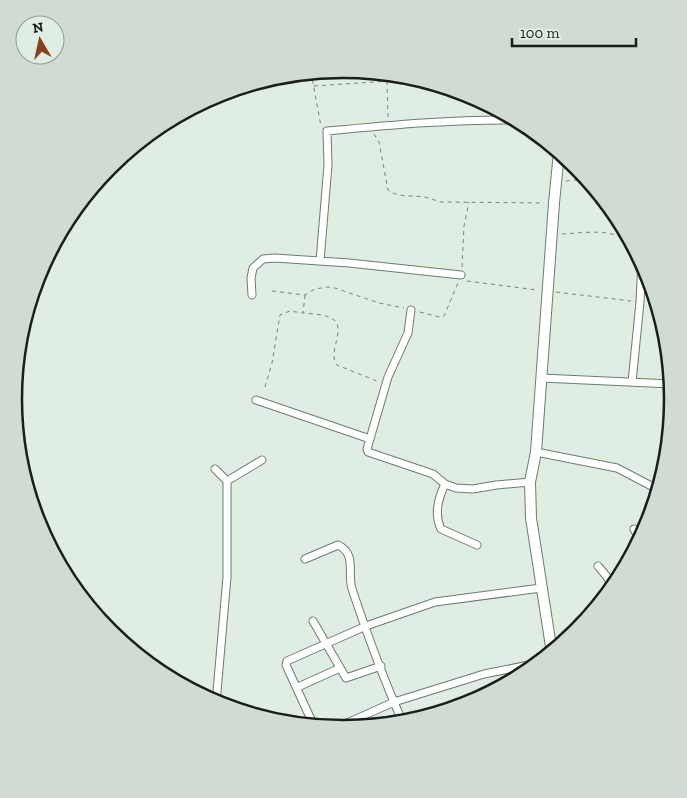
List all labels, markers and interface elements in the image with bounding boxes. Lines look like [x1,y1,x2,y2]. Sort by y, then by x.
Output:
north arrow [15,15,65,65]
scale bar [512,15,636,47]
text: N [31,18,45,37]
text: 100 m [520,24,559,42]

